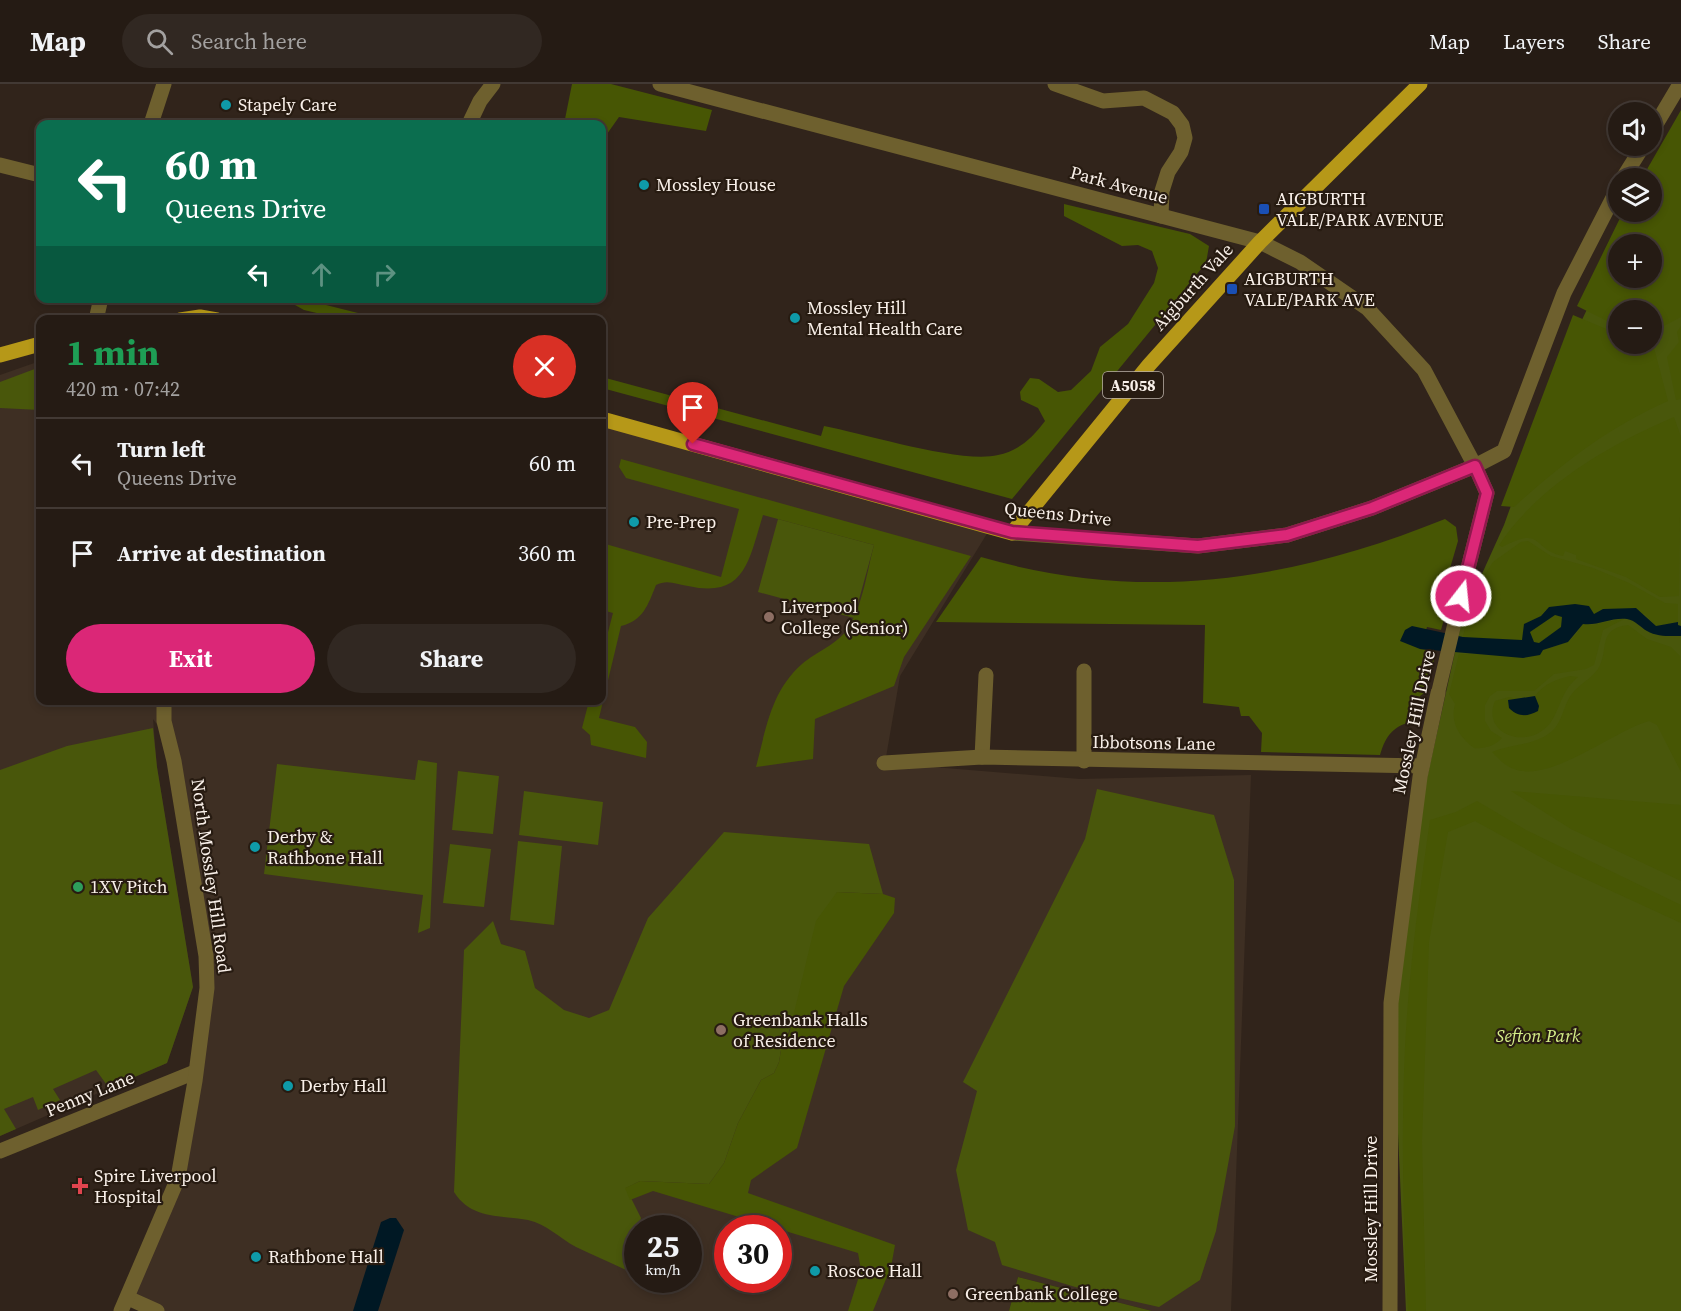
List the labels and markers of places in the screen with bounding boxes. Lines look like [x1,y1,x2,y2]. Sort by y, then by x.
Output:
place label: Stapely Care [238,92,337,117]
marker: Stapely Care [219,98,233,112]
place label: Mossley House [656,172,776,197]
marker: Mossley House [637,178,651,192]
place label: AIGBURTH VALE/PARK AVENUE [1276,186,1444,232]
marker: AIGBURTH VALE/PARK AVENUE [1257,202,1271,216]
place label: AIGBURTH VALE/PARK AVE [1244,266,1375,312]
marker: AIGBURTH VALE/PARK AVE [1225,282,1239,296]
place label: Mossley Hill Mental Health Care [807,295,963,341]
marker: Mossley Hill Mental Health Care [788,311,802,325]
pin [667,382,718,444]
place label: Pre-Prep [646,509,716,534]
marker: Pre-Prep [627,515,641,529]
place label: Liverpool College (Senior) [781,594,908,640]
marker: Liverpool College (Senior) [762,610,776,624]
place label: Derby & Rathbone Hall [267,824,383,870]
marker: Derby & Rathbone Hall [248,840,262,854]
place label: 1XV Pitch [90,874,168,899]
marker: 1XV Pitch [71,880,85,894]
place label: Greenbank Halls of Residence [733,1007,868,1053]
marker: Greenbank Halls of Residence [714,1023,728,1037]
place label: Derby Hall [300,1073,387,1098]
marker: Derby Hall [281,1079,295,1093]
place label: Spire Liverpool Hospital [94,1163,217,1209]
marker: Spire Liverpool Hospital [71,1177,89,1195]
place label: Rathbone Hall [268,1244,384,1269]
marker: Rathbone Hall [249,1250,263,1264]
place label: Roscoe Hall [827,1258,922,1283]
marker: Roscoe Hall [808,1264,822,1278]
place label: Greenbank College [965,1281,1118,1306]
marker: Greenbank College [946,1287,960,1301]

